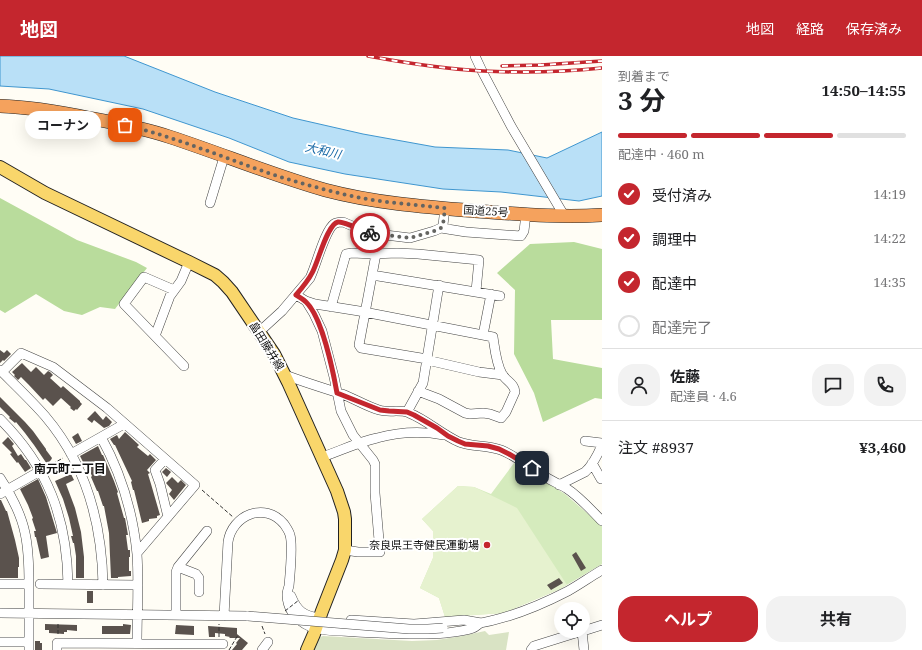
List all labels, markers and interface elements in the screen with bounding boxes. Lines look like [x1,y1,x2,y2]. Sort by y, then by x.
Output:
text: 地図 [20,16,58,42]
text: 地図 [746,19,774,38]
text: 経路 [796,19,824,38]
text: 保存済み [846,19,902,38]
text: 到着まで [618,67,670,85]
text: 14:50–14:55 [822,80,906,100]
text: 3 分 [618,82,665,118]
pin [108,108,142,142]
callout: コーナン [25,111,101,139]
icon: bag [114,114,136,136]
text: コーナン [37,116,89,134]
water label: 大和川 [304,138,345,163]
text: 配達中 · 460 m [618,145,704,163]
icon: check [618,183,640,205]
text: 受付済み [652,185,712,205]
text: 14:19 [873,185,906,203]
street label: 国道25号 [463,201,509,220]
courier [350,213,390,253]
icon: bike [359,222,381,244]
icon: check [618,227,640,249]
text: 調理中 [652,229,697,249]
text: 14:22 [873,229,906,247]
icon: check [618,271,640,293]
text: 配達中 [652,273,697,293]
text: 14:35 [873,273,906,291]
text: 配達完了 [652,317,712,337]
street label: 畠田藤井線 [246,318,288,373]
button: person [618,364,660,406]
button: chat [812,364,854,406]
button: phone [864,364,906,406]
text: 佐藤 [670,366,700,386]
text: 配達員 · 4.6 [670,387,737,405]
text: 注文 #8937 [618,437,694,457]
text: ¥3,460 [859,437,906,457]
pin [515,451,549,485]
icon: home [521,457,543,479]
district label: 南元町二丁目 [34,460,106,477]
place label: 奈良県王寺健民運動場 [369,537,479,552]
marker: 奈良県王寺健民運動場 [482,540,492,550]
button: ヘルプ [618,596,758,642]
button: 共有 [766,596,906,642]
map controls [554,602,590,638]
button: locate [554,602,590,638]

